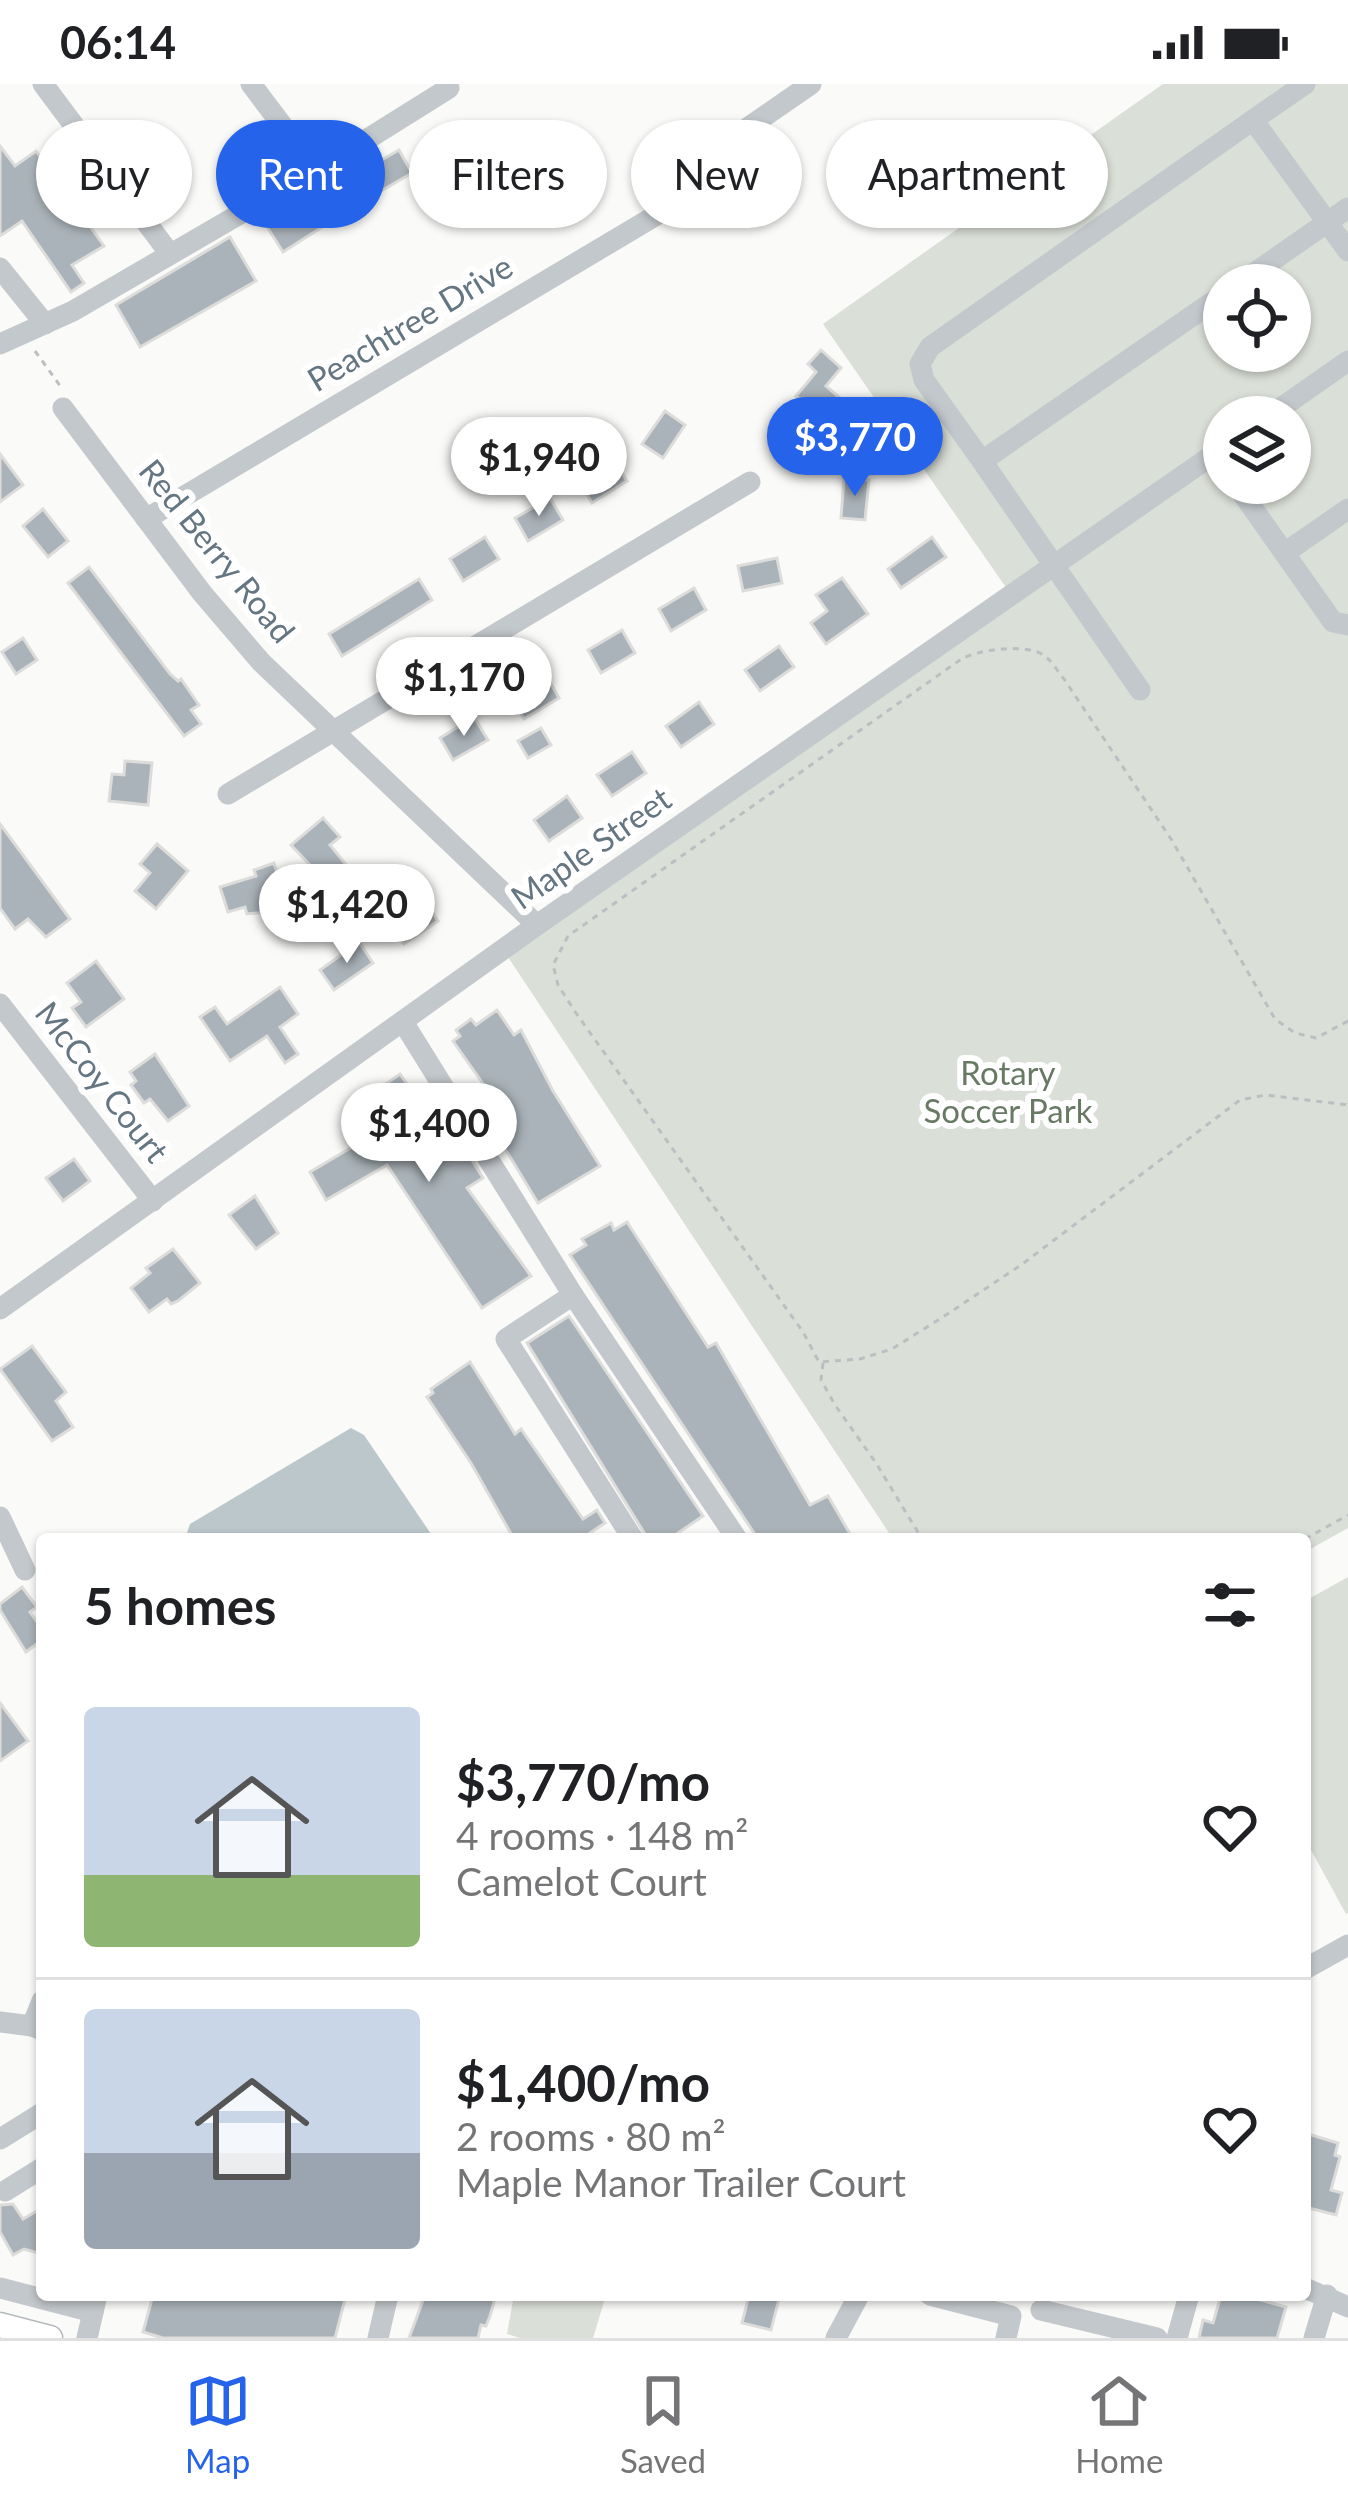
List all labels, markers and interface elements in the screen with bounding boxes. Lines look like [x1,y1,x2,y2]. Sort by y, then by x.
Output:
text: 06:14 [60,15,176,69]
chip: Buy [36,120,192,228]
chip: Rent [216,120,385,228]
chip: Filters [409,120,607,228]
chip: New [631,120,802,228]
chip: Apartment [826,120,1108,228]
street label: Peachtree Drive [300,245,519,399]
map controls [1203,264,1311,504]
button: locate [1203,264,1311,372]
button: layers [1203,396,1311,504]
pin: $3,770 [757,397,953,499]
text: $3,770 [794,413,916,459]
pin: $1,940 [441,417,637,519]
text: $1,940 [478,433,600,479]
street label: Red Berry Road [132,451,304,650]
pin: $1,170 [366,637,562,739]
text: $1,170 [403,653,525,699]
street label: Maple Street [503,777,678,917]
pin: $1,420 [249,864,445,966]
text: $1,420 [286,880,408,926]
street label: McCoy Court [28,993,178,1170]
park label: Rotary Soccer Park [923,1052,1093,1130]
pin: $1,400 [331,1083,527,1185]
text: $1,400 [368,1099,490,1145]
icon: filters [1197,1572,1263,1638]
text: 5 homes [84,1575,276,1636]
text: $3,770/mo [456,1751,710,1812]
icon: home [180,1755,324,1899]
icon: heart [1197,1794,1263,1860]
text: 4 rooms · 148 m² [456,1812,748,1858]
text: Camelot Court [456,1858,707,1904]
text: $1,400/mo [456,2052,710,2113]
icon: home [180,2057,324,2201]
icon: heart [1197,2096,1263,2162]
text: 2 rooms · 80 m² [456,2113,726,2159]
text: Maple Manor Trailer Court [456,2159,906,2205]
tab: Map [185,2368,251,2480]
tab: Saved [620,2368,706,2480]
tab: Home [1075,2368,1163,2480]

